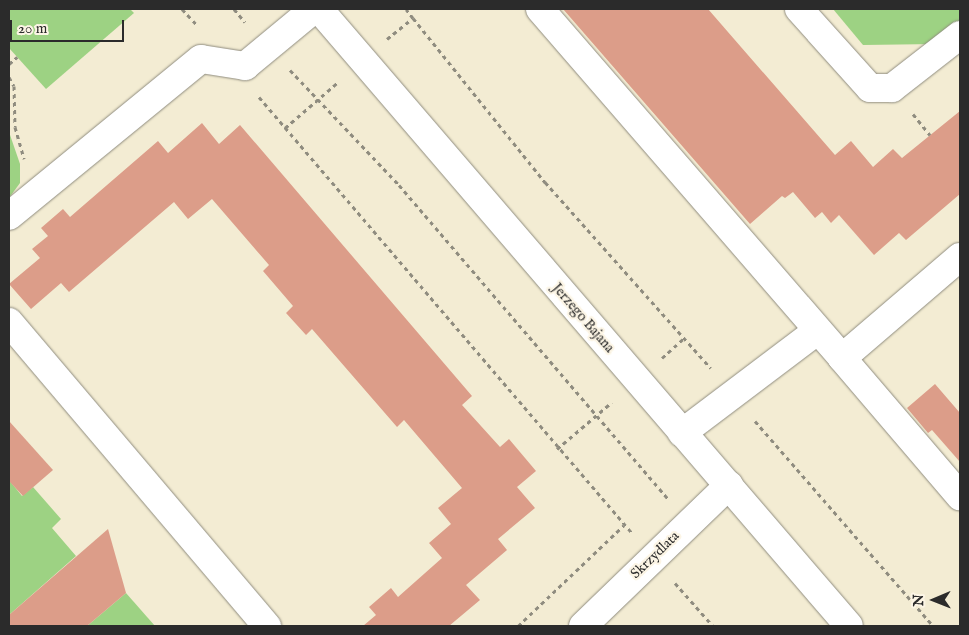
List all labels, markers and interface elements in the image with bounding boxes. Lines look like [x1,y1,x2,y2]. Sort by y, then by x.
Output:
scale bar [12,10,126,42]
text: 20 m [18,19,47,38]
street label: Jerzego Bajana [548,280,618,356]
street label: Skrzydlata [627,528,683,582]
north arrow [909,575,959,625]
text: N [910,594,928,606]

